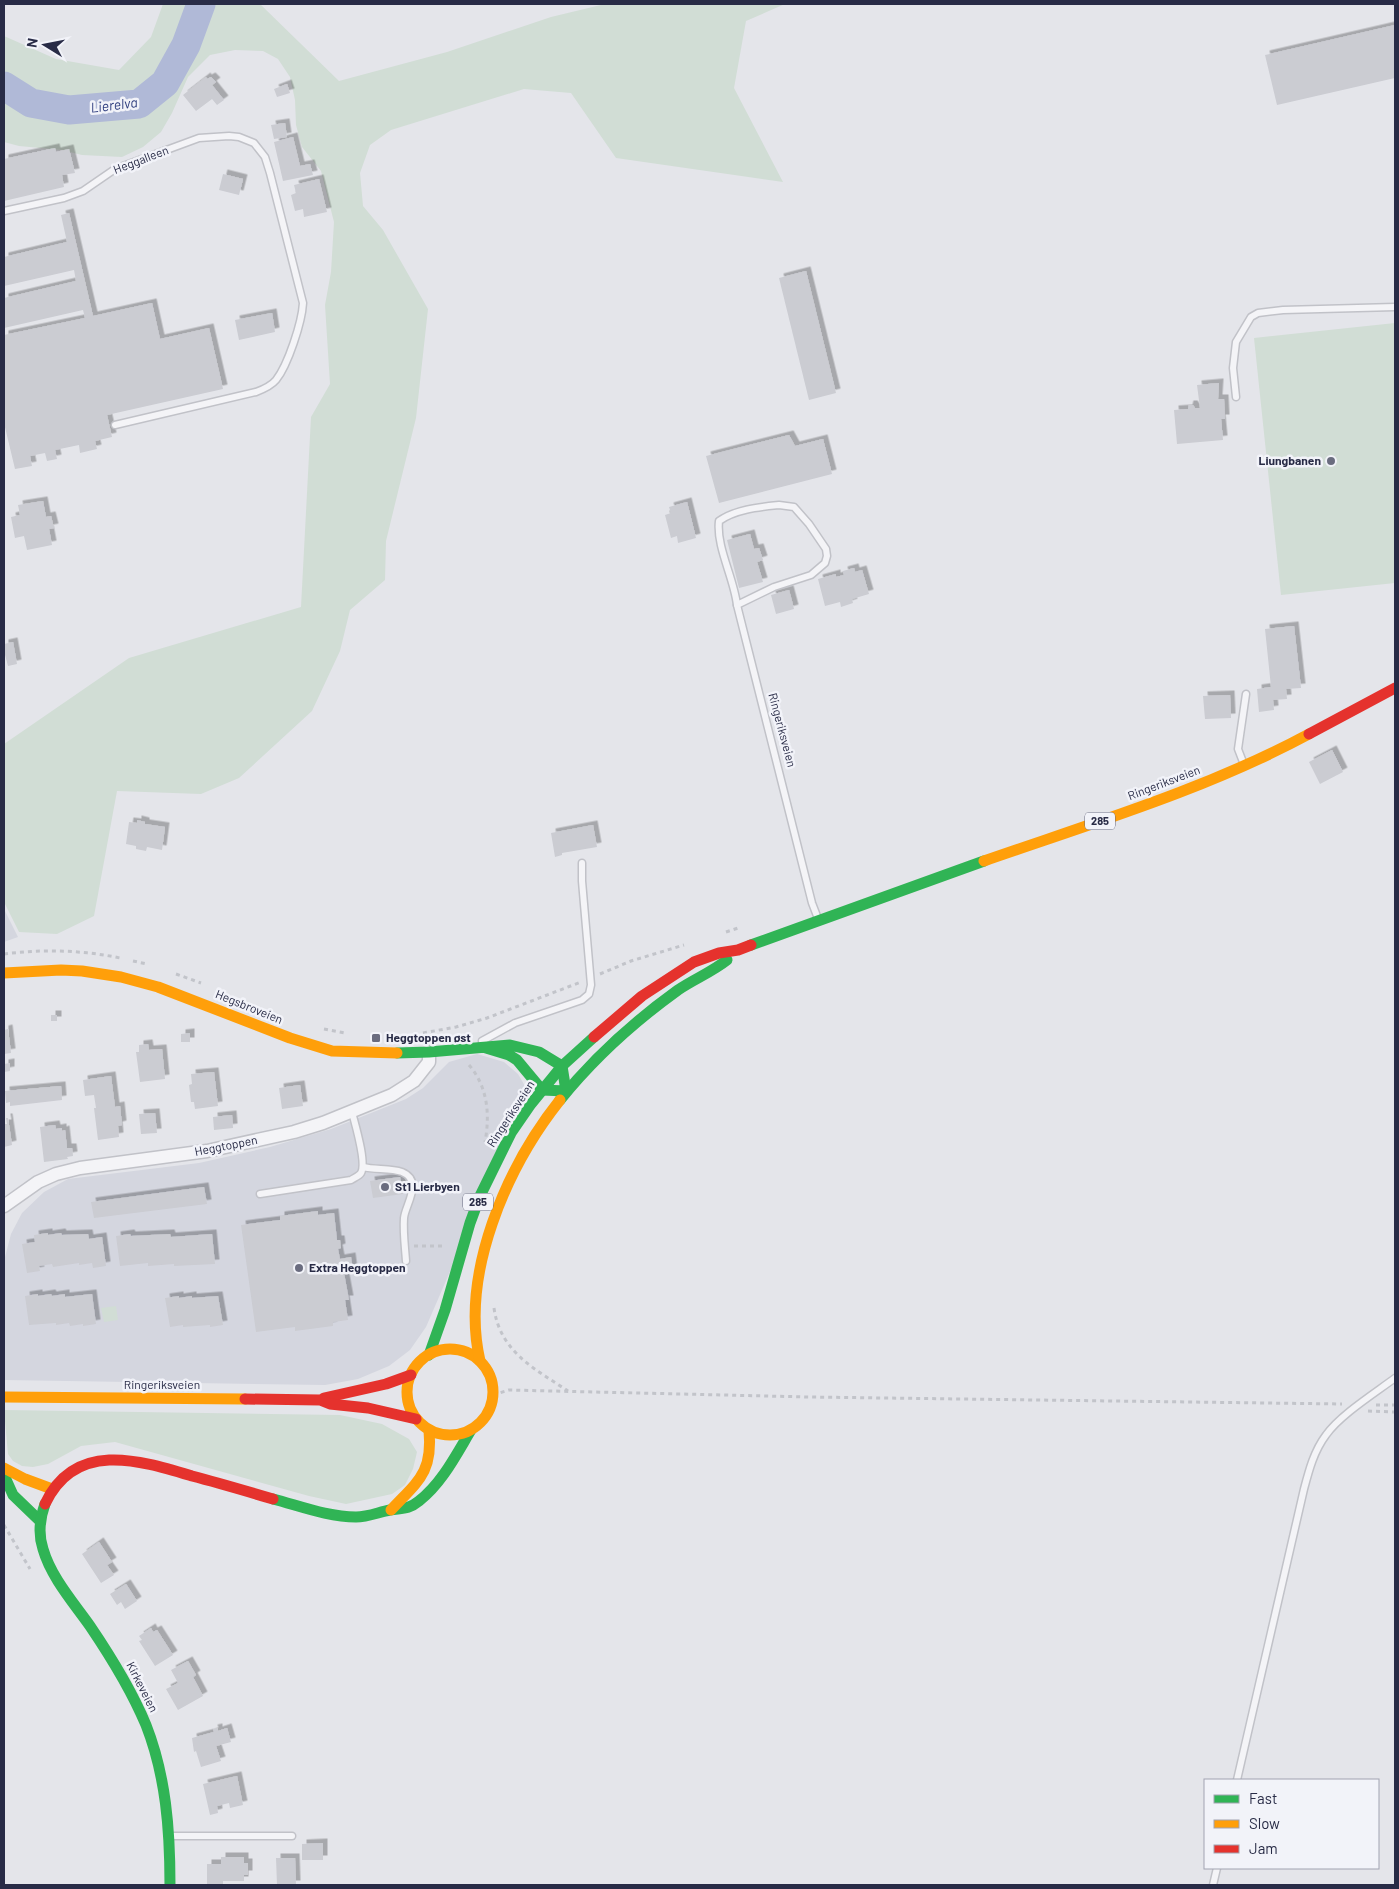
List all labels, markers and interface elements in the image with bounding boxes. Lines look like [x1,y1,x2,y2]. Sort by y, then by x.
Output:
north arrow [20,20,70,70]
text: N [23,37,41,49]
water label: Lierelva [89,93,138,116]
street label: Heggalleen [111,142,170,176]
place label: Liungbanen [1259,453,1321,467]
marker: Liungbanen [1325,455,1337,467]
street label: Ringeriksveien [766,691,800,768]
street label: Ringeriksveien [1126,762,1202,802]
road number: 285 [1085,812,1115,829]
street label: Hegsbroveien [214,986,285,1026]
place label: Heggtoppen øst [386,1030,471,1044]
marker: Heggtoppen øst [370,1032,382,1044]
street label: Ringeriksveien [484,1078,537,1149]
street label: Heggtoppen [193,1132,258,1158]
place label: St1 Lierbyen [395,1179,460,1193]
marker: St1 Lierbyen [379,1181,391,1193]
road number: 285 [463,1194,493,1210]
place label: Extra Heggtoppen [309,1260,406,1274]
marker: Extra Heggtoppen [293,1262,305,1274]
street label: Ringeriksveien [124,1377,200,1391]
street label: Kirkeveien [124,1659,162,1714]
legend [1204,1779,1379,1869]
text: Fast [1249,1789,1277,1807]
text: Slow [1249,1814,1280,1832]
text: Jam [1249,1839,1278,1857]

